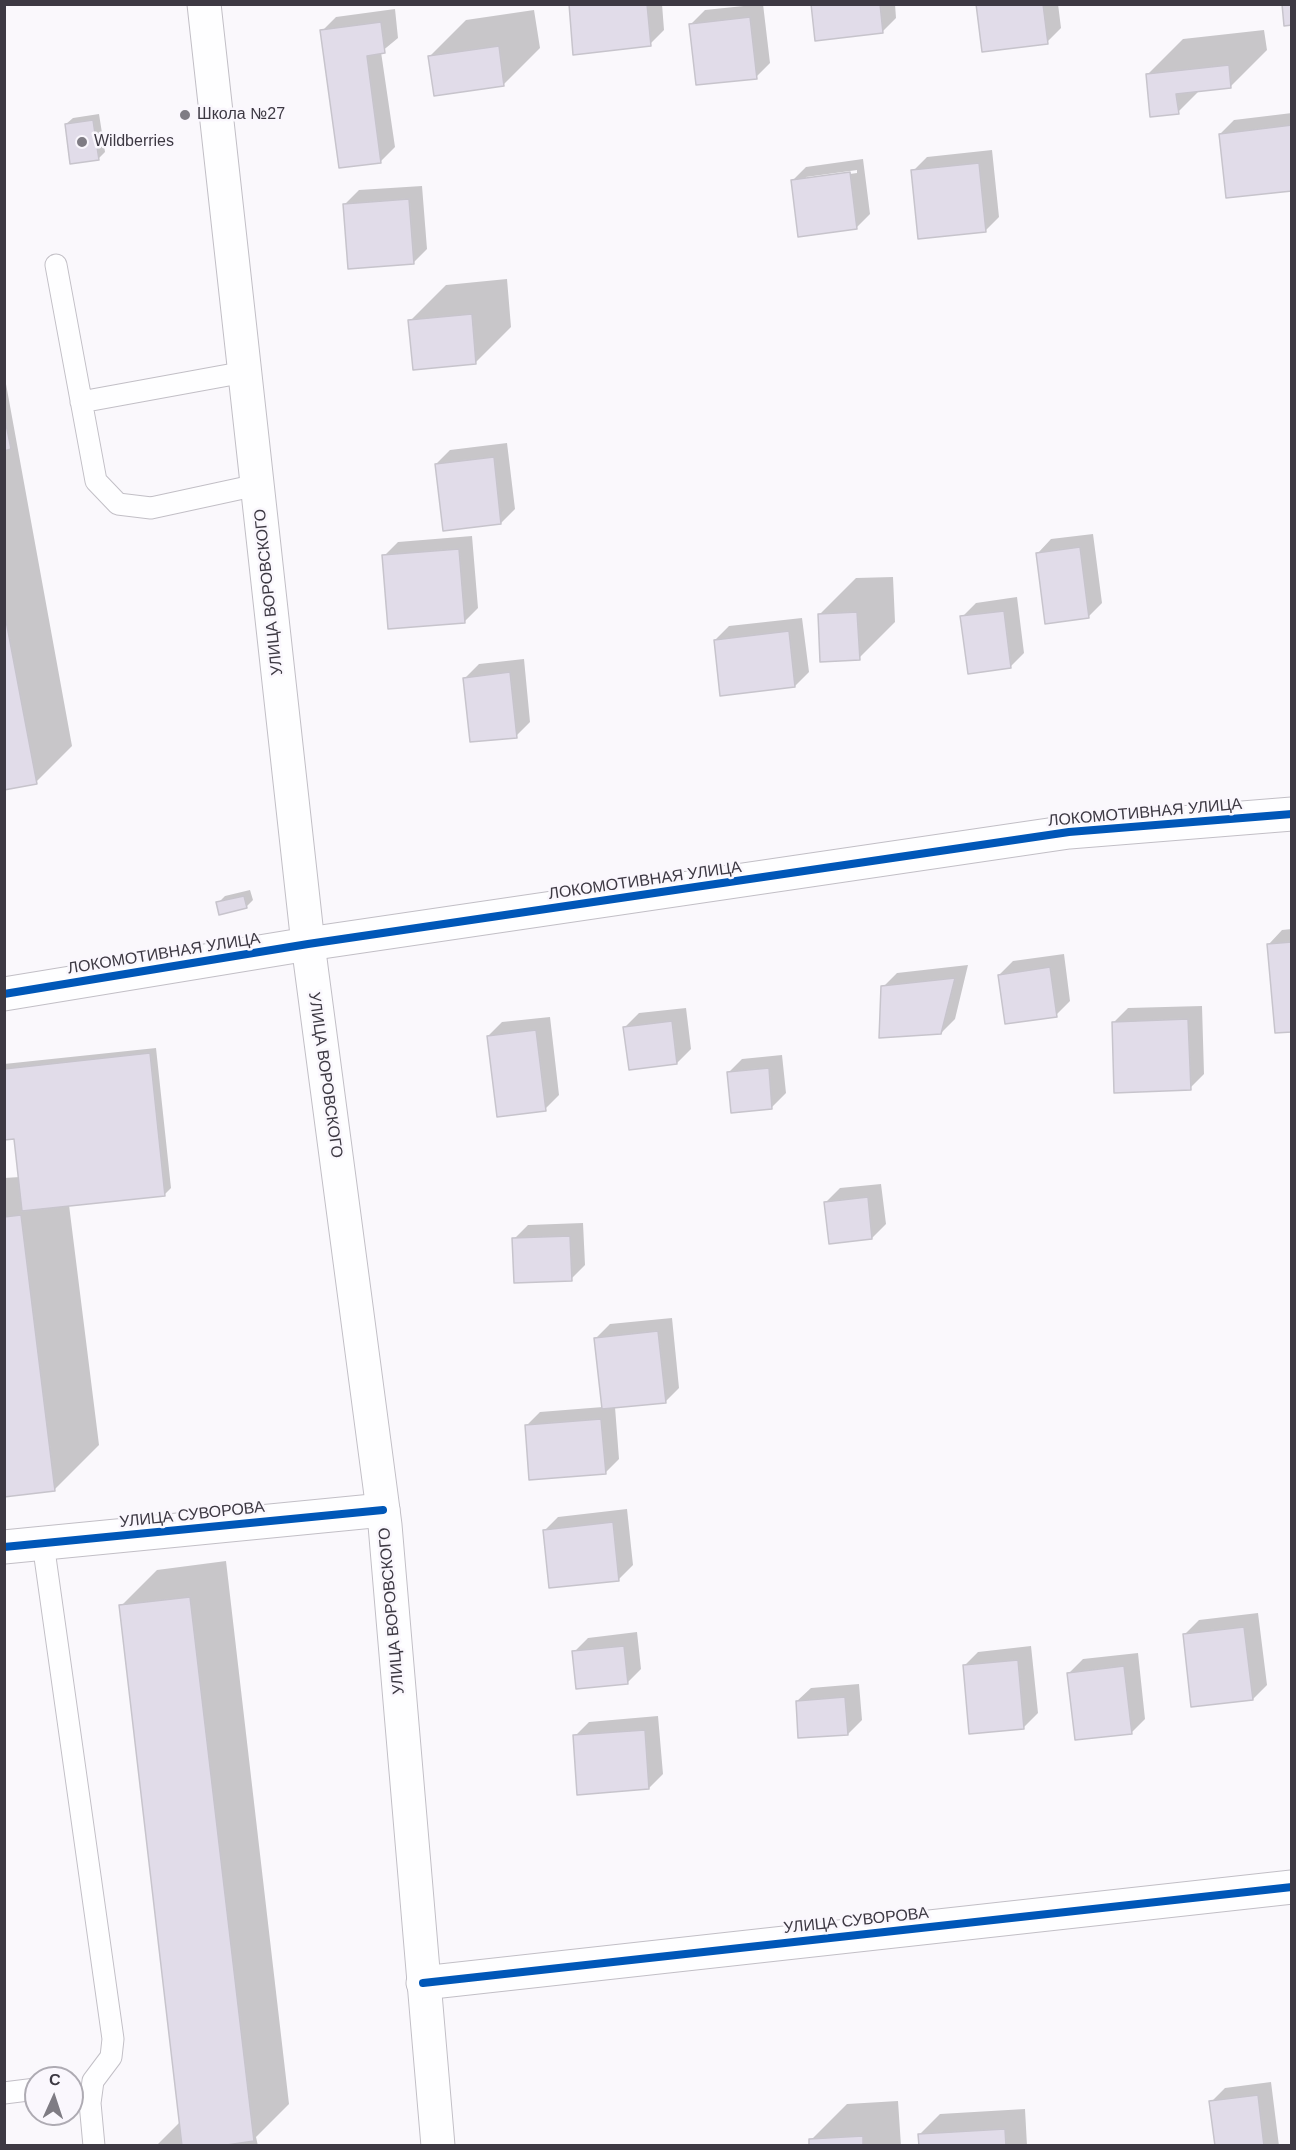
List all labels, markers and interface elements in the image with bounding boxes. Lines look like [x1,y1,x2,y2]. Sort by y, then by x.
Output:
place label: Школа №27 [197,105,285,125]
marker: Школа №27 [178,108,192,122]
place label: Wildberries [94,132,174,152]
marker: Wildberries [75,135,89,149]
street label: УЛИЦА ВОРОВСКОГО [251,508,287,676]
street label: ЛОКОМОТИВНАЯ УЛИЦА [1047,795,1243,831]
street label: ЛОКОМОТИВНАЯ УЛИЦА [547,858,743,904]
street label: ЛОКОМОТИВНАЯ УЛИЦА [66,929,262,979]
street label: УЛИЦА ВОРОВСКОГО [304,991,346,1159]
street label: УЛИЦА СУВОРОВА [118,1498,266,1532]
street label: УЛИЦА ВОРОВСКОГО [375,1527,409,1695]
street label: УЛИЦА СУВОРОВА [782,1904,930,1938]
north arrow [24,2066,84,2126]
text: С [49,2071,61,2088]

